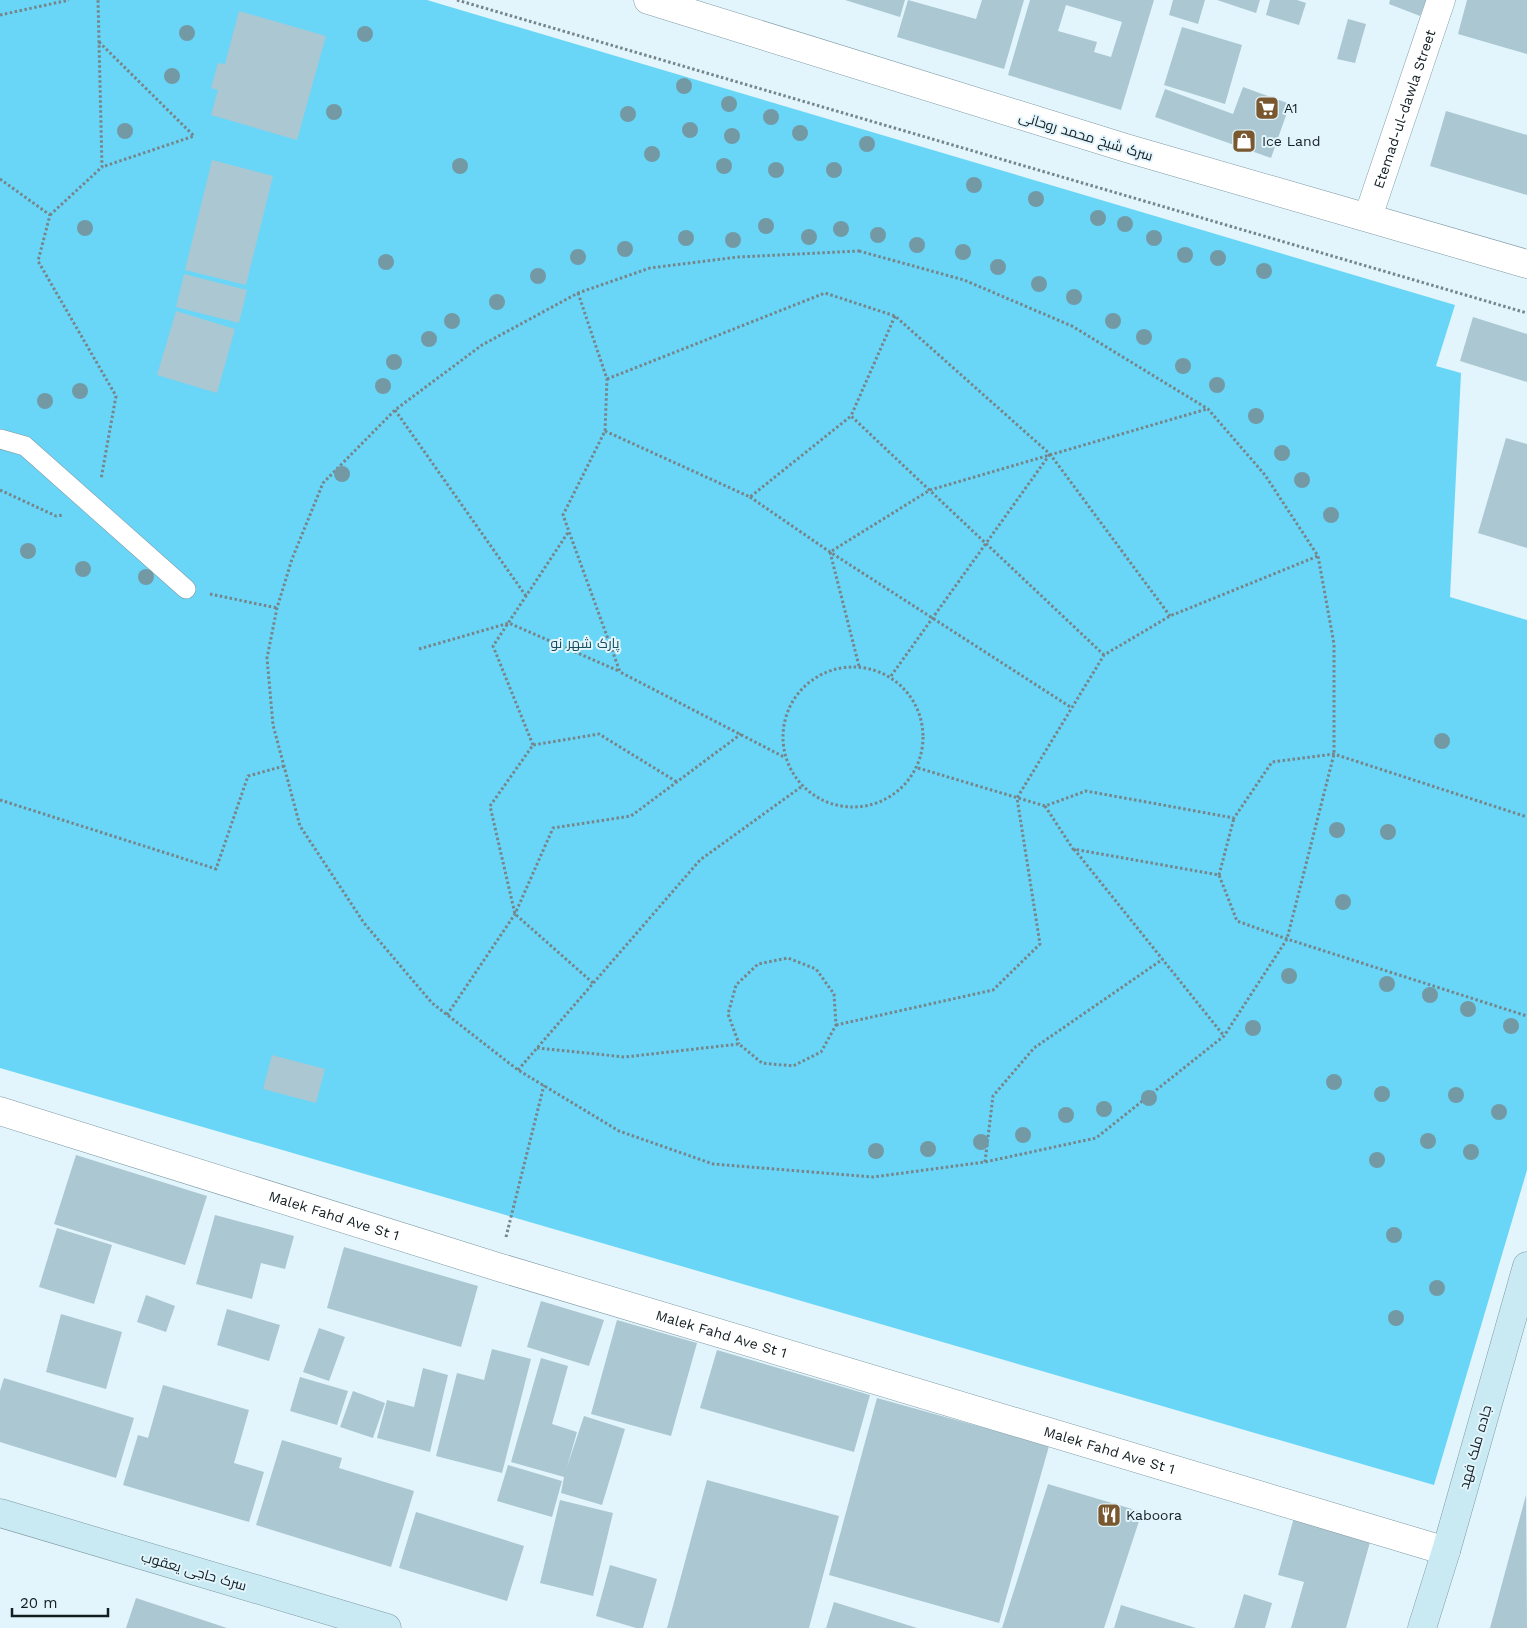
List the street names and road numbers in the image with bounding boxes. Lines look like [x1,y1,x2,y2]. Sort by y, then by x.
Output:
street label: Etemad-ul-dawla Street [1370,27,1439,190]
street label: سرک شیخ محمد روحانی [1017,108,1155,165]
street label: Malek Fahd Ave St 1 [267,1188,401,1244]
street label: Malek Fahd Ave St 1 [654,1307,789,1361]
street label: جاده ملک فهد [1455,1403,1495,1491]
street label: Malek Fahd Ave St 1 [1042,1423,1177,1477]
street label: سرک حاجی یعقوب [139,1548,249,1594]

